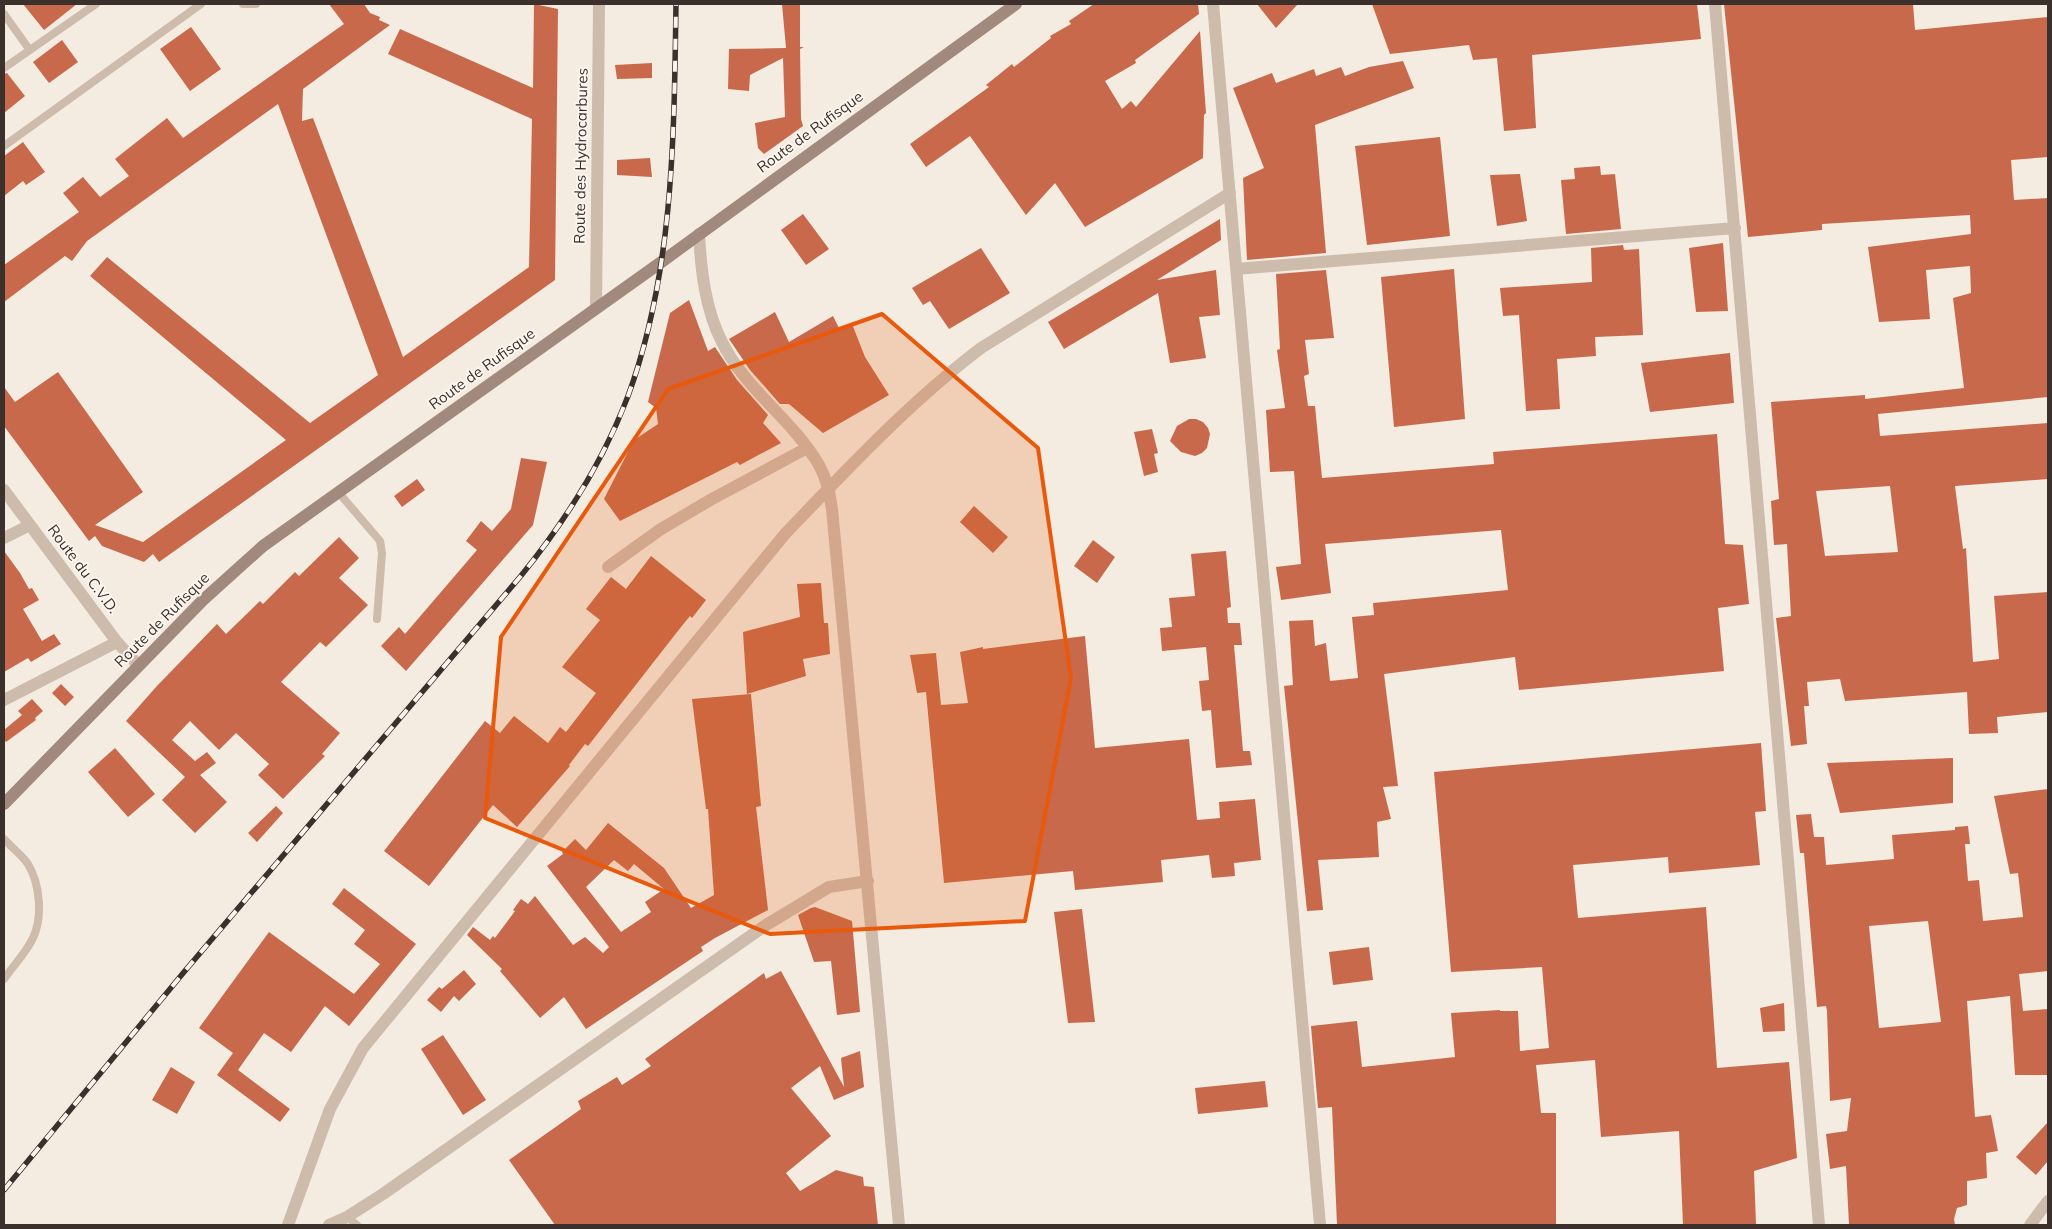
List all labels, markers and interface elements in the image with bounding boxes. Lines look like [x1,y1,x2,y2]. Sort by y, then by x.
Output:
street label: Route des Hydrocarbures [569,68,592,244]
street label: Route de Rufisque [753,87,867,177]
street label: Route de Rufisque [425,324,539,414]
street label: Route du C.V.D. [44,520,123,617]
street label: Route de Rufisque [110,568,213,671]

